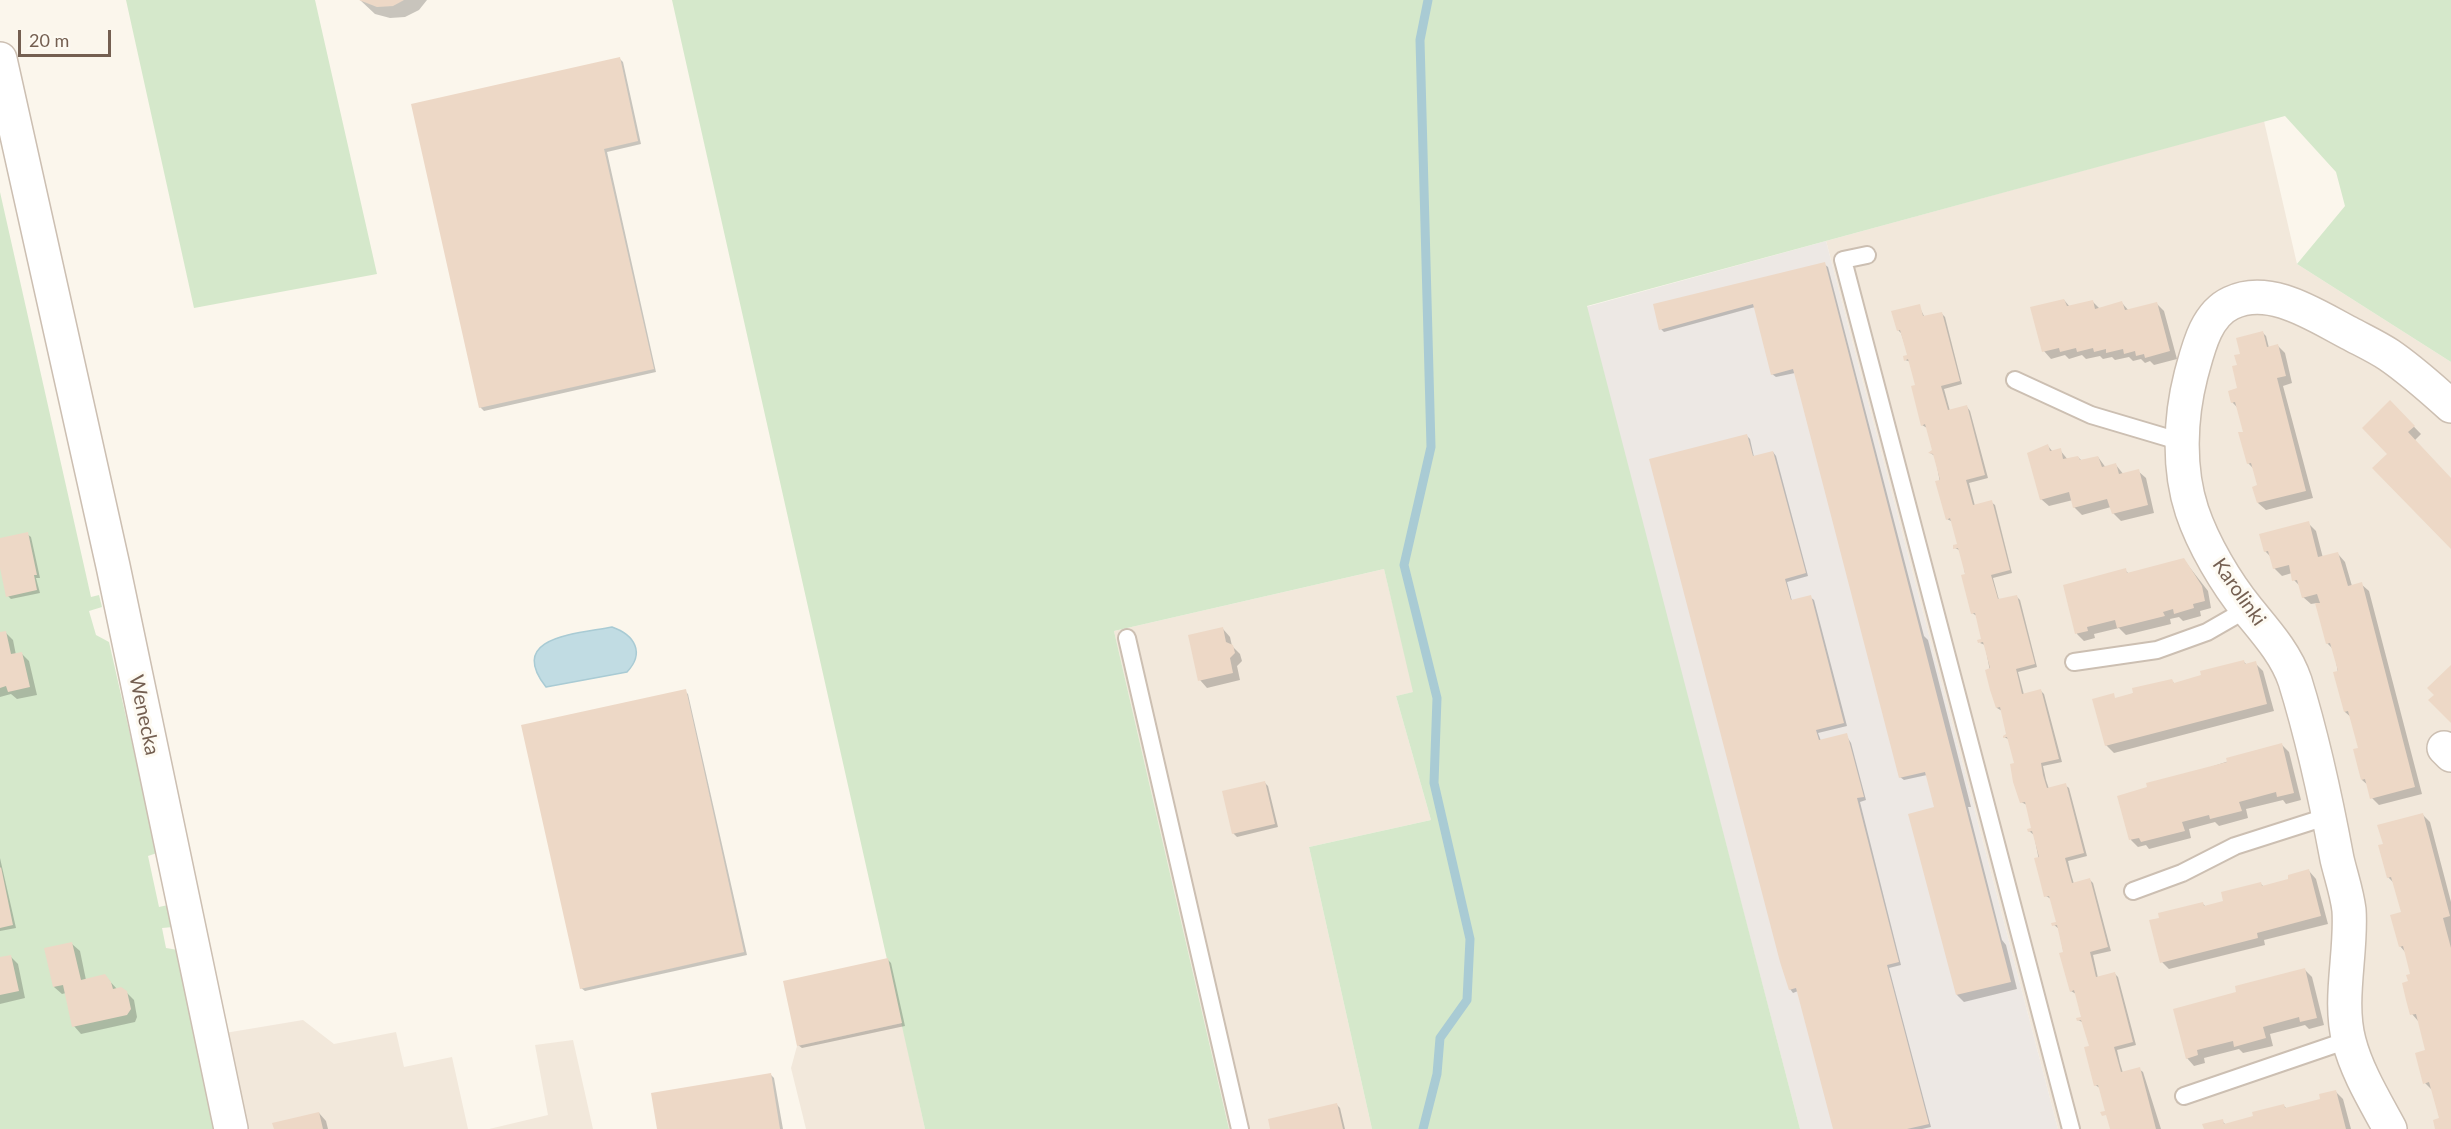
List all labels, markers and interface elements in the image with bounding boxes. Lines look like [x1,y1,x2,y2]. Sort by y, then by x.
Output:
scale bar [21,18,114,56]
text: 20 m [29,29,69,51]
street label: Karolinki [2207,554,2271,630]
street label: Wenecka [124,673,164,757]

